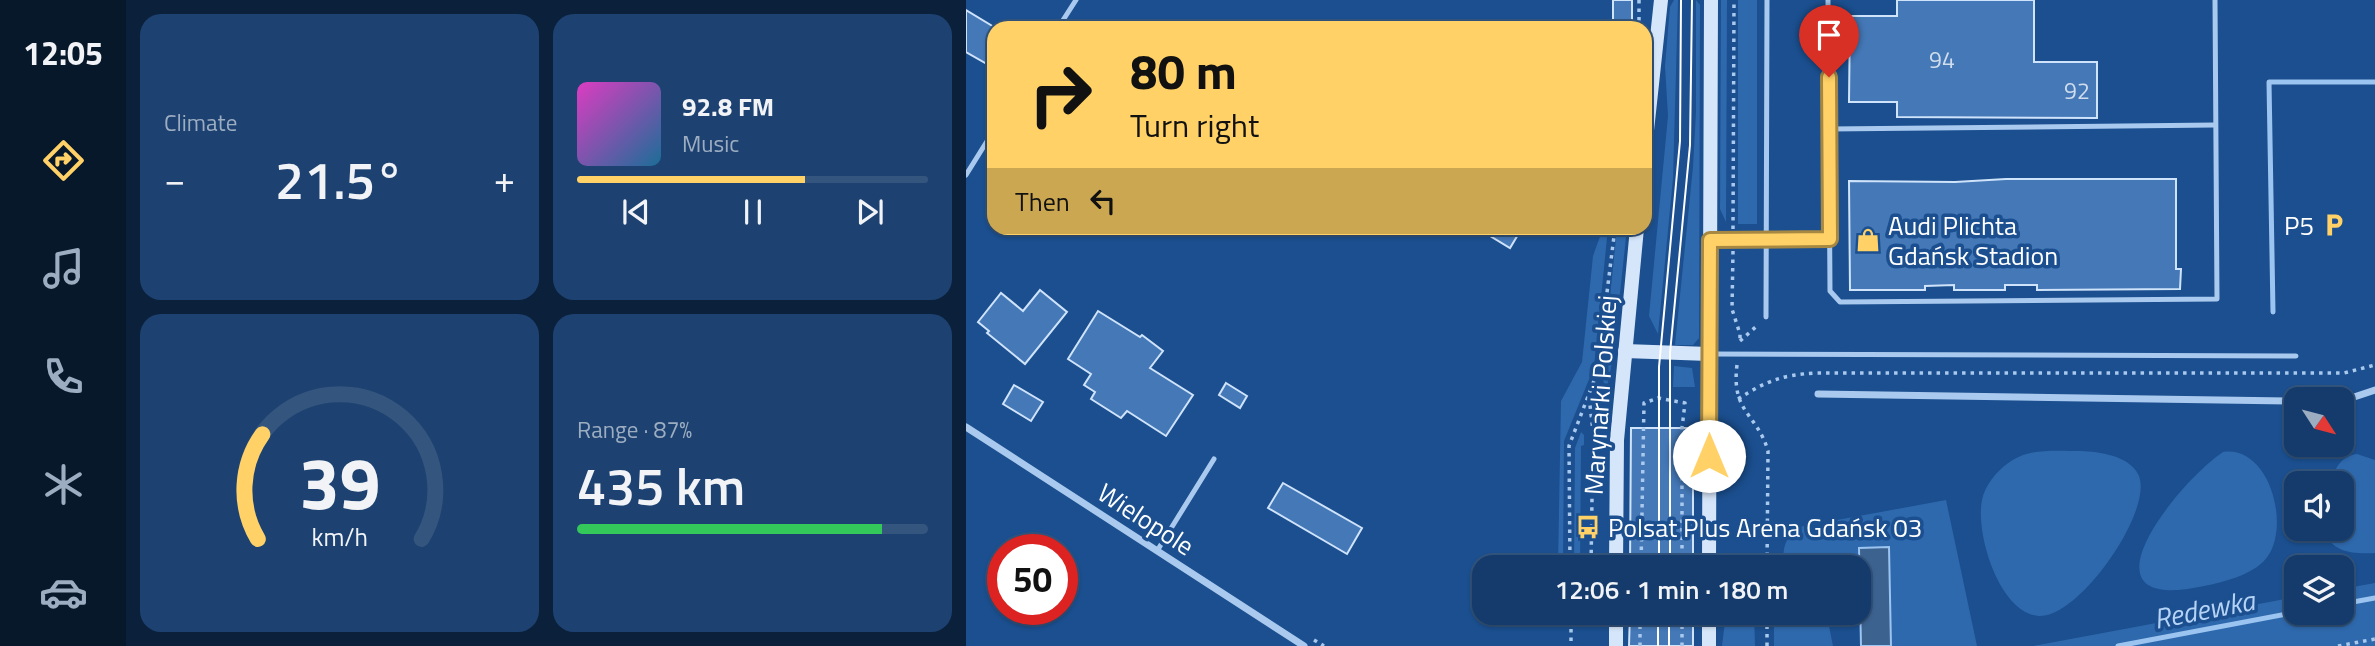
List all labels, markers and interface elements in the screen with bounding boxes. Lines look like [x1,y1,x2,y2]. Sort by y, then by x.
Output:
pin [1799,5,1859,77]
icon: arrive [1810,16,1848,54]
text: 12:05 [23,29,103,77]
text: 80 m [1130,33,1237,108]
house number: 94 [1929,42,1955,77]
icon: right [1015,49,1106,140]
house number: 92 [2064,73,2090,108]
text: 92.8 FM [682,87,774,126]
text: Turn right [1130,101,1259,149]
text: Climate [164,105,237,140]
text: Music [682,126,739,161]
icon: directions [39,136,88,185]
text: 21.5° [275,140,404,219]
text: − [164,150,185,208]
text: + [494,150,515,208]
text: Then [1015,182,1070,221]
icon: left [1084,182,1122,220]
icon: previous [617,193,655,231]
icon: pause [734,193,772,231]
icon: next [851,193,889,231]
place label: Audi Plichta Gdańsk Stadion [1888,206,2058,275]
place label: P5 [2284,206,2314,245]
parking icon: P5 [2320,211,2348,239]
shop icon: Audi Plichta Gdańsk Stadion [1854,226,1882,254]
icon: music [39,244,88,293]
street label: Marynarki Polskiej [1574,294,1626,496]
icon: phone [39,352,88,401]
north arrow [2284,387,2354,457]
map controls [2284,387,2354,625]
text: Range · 87% [577,412,692,447]
position arrow [1672,419,1746,493]
text: 39 [299,427,380,537]
text: 435 km [577,446,745,525]
icon: climate [39,460,88,509]
button: sound [2284,471,2354,541]
street label: Wielopole [1090,473,1202,565]
place label: Polsat Plus Arena Gdańsk 03 [1608,508,1922,547]
bus stop icon: Polsat Plus Arena Gdańsk 03 [1574,513,1602,541]
text: km/h [311,518,368,556]
speed limit sign: 50 [987,534,1078,625]
button: layers [2284,555,2354,625]
icon: car [39,568,88,617]
text: 12:06 · 1 min · 180 m [1555,570,1788,609]
water label: Redewka [2150,578,2260,640]

